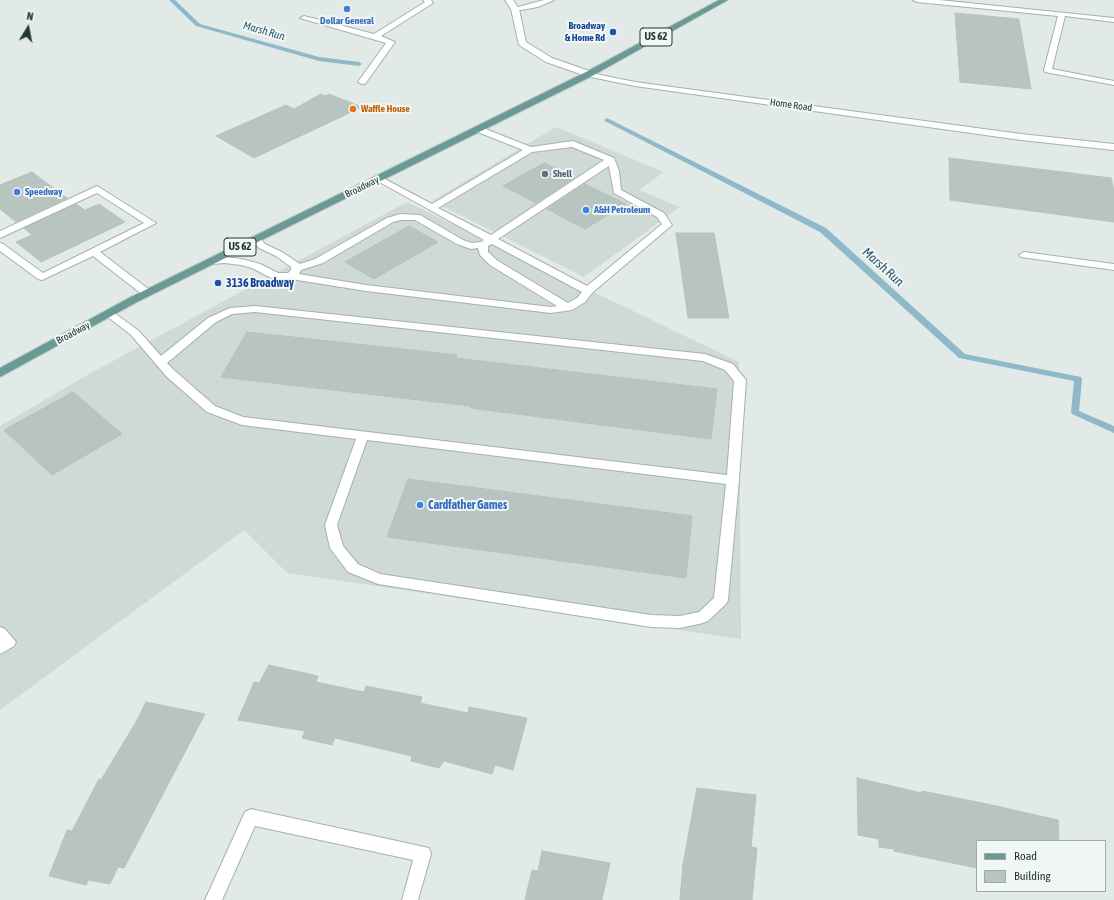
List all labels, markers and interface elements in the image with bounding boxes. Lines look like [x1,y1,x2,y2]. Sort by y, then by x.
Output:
marker: Dollar General [342,4,352,14]
north arrow [8,8,48,48]
text: N [26,10,34,23]
place label: Dollar General [320,15,374,27]
water label: Marsh Run [242,19,286,43]
place label: Broadway & Home Rd [565,20,605,44]
marker: Broadway & Home Rd [608,27,618,37]
road number: US 62 [640,28,672,46]
street label: Home Road [769,96,813,114]
place label: Waffle House [361,103,410,115]
marker: Waffle House [348,104,358,114]
place label: Shell [553,168,572,180]
marker: Shell [540,169,550,179]
street label: Broadway [343,174,381,200]
place label: Speedway [25,186,62,198]
marker: Speedway [12,187,22,197]
place label: A&H Petroleum [594,204,650,216]
marker: A&H Petroleum [581,205,591,215]
road number: US 62 [224,238,256,256]
water label: Marsh Run [859,244,907,290]
place label: 3136 Broadway [226,276,294,290]
marker: 3136 Broadway [213,278,223,288]
street label: Broadway [54,319,92,347]
place label: Cardfather Games [428,498,507,512]
marker: Cardfather Games [415,500,425,510]
legend [976,840,1106,892]
text: Road [1014,849,1037,863]
text: Building [1014,869,1051,883]

